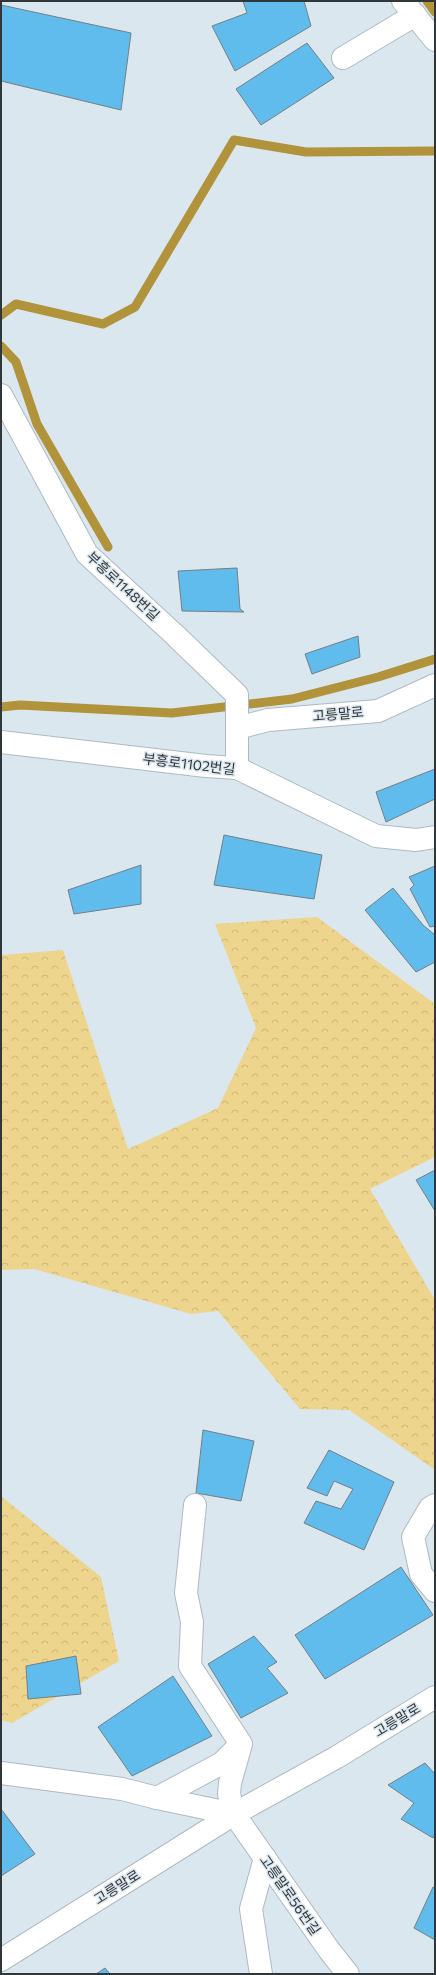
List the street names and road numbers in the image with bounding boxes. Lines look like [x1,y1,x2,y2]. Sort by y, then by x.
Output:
street label: 부흥로1148번길 [83,548,163,624]
street label: 고릉말로 [312,703,364,724]
street label: 부흥로1102번길 [142,749,236,778]
street label: 고릉말로 [370,1699,423,1740]
street label: 고릉말로56번길 [257,1851,324,1938]
street label: 고릉말로 [90,1866,143,1907]

